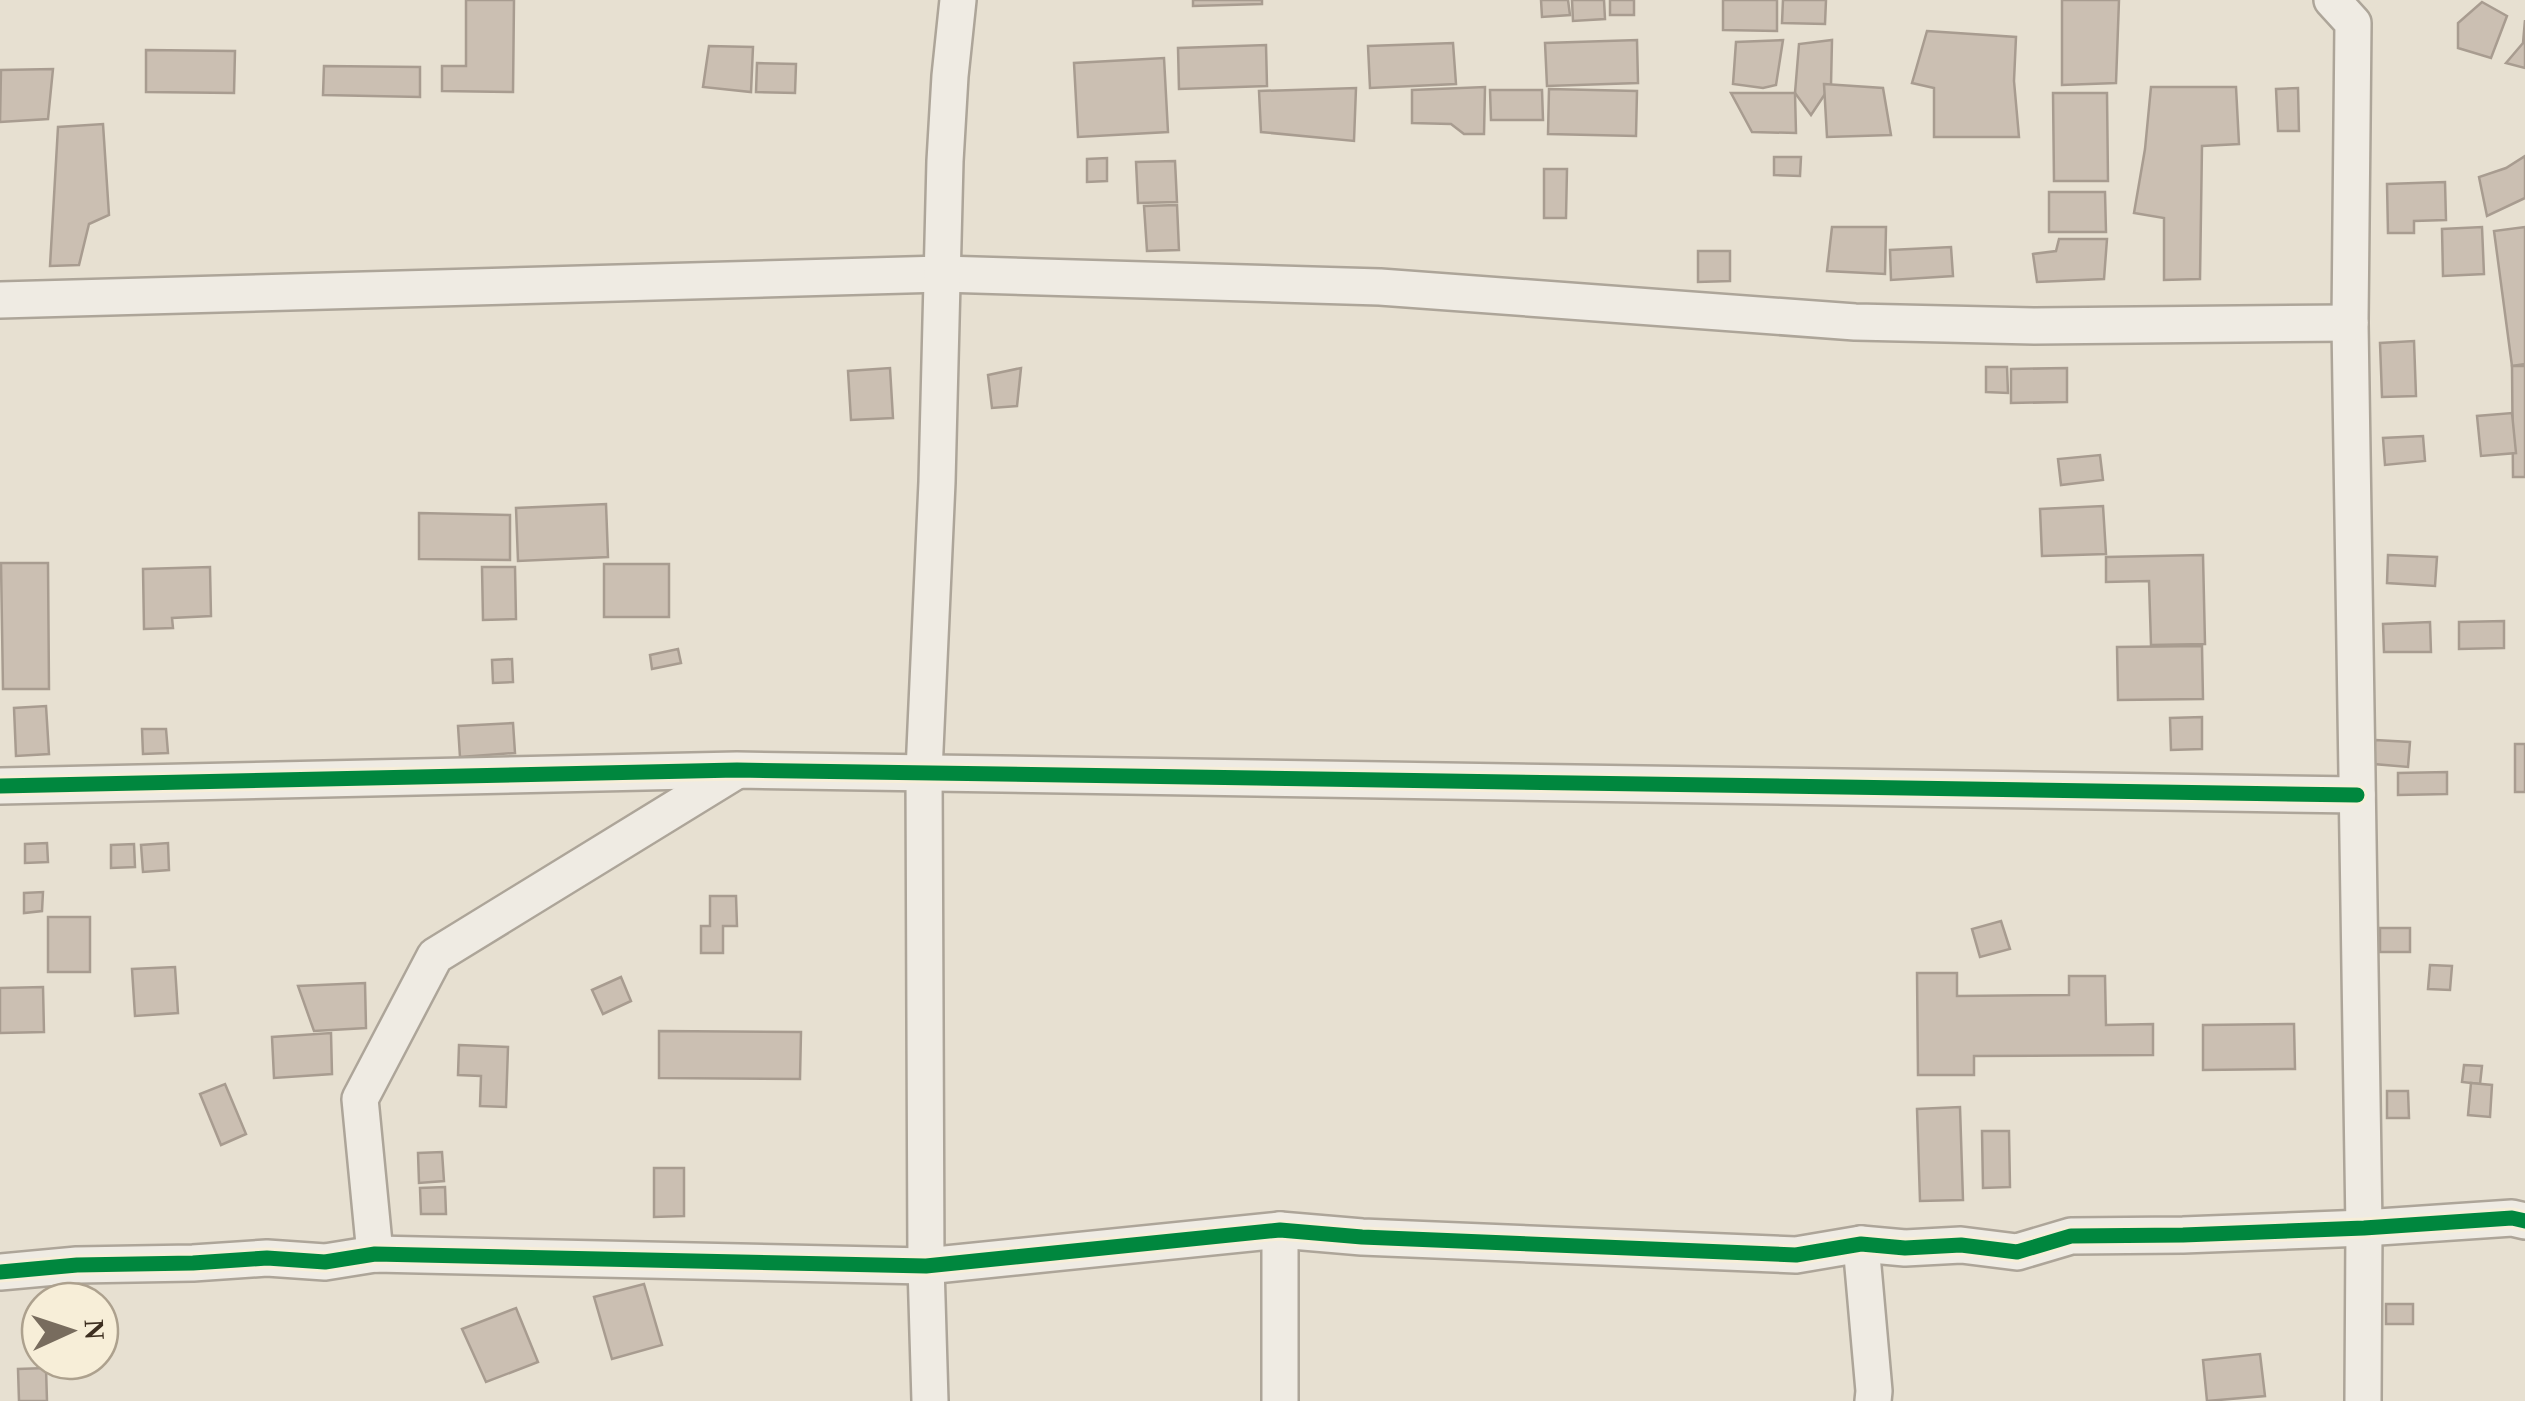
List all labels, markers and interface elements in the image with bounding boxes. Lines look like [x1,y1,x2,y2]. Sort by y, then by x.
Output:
north arrow [20,1281,120,1381]
text: N [78,1319,110,1341]

